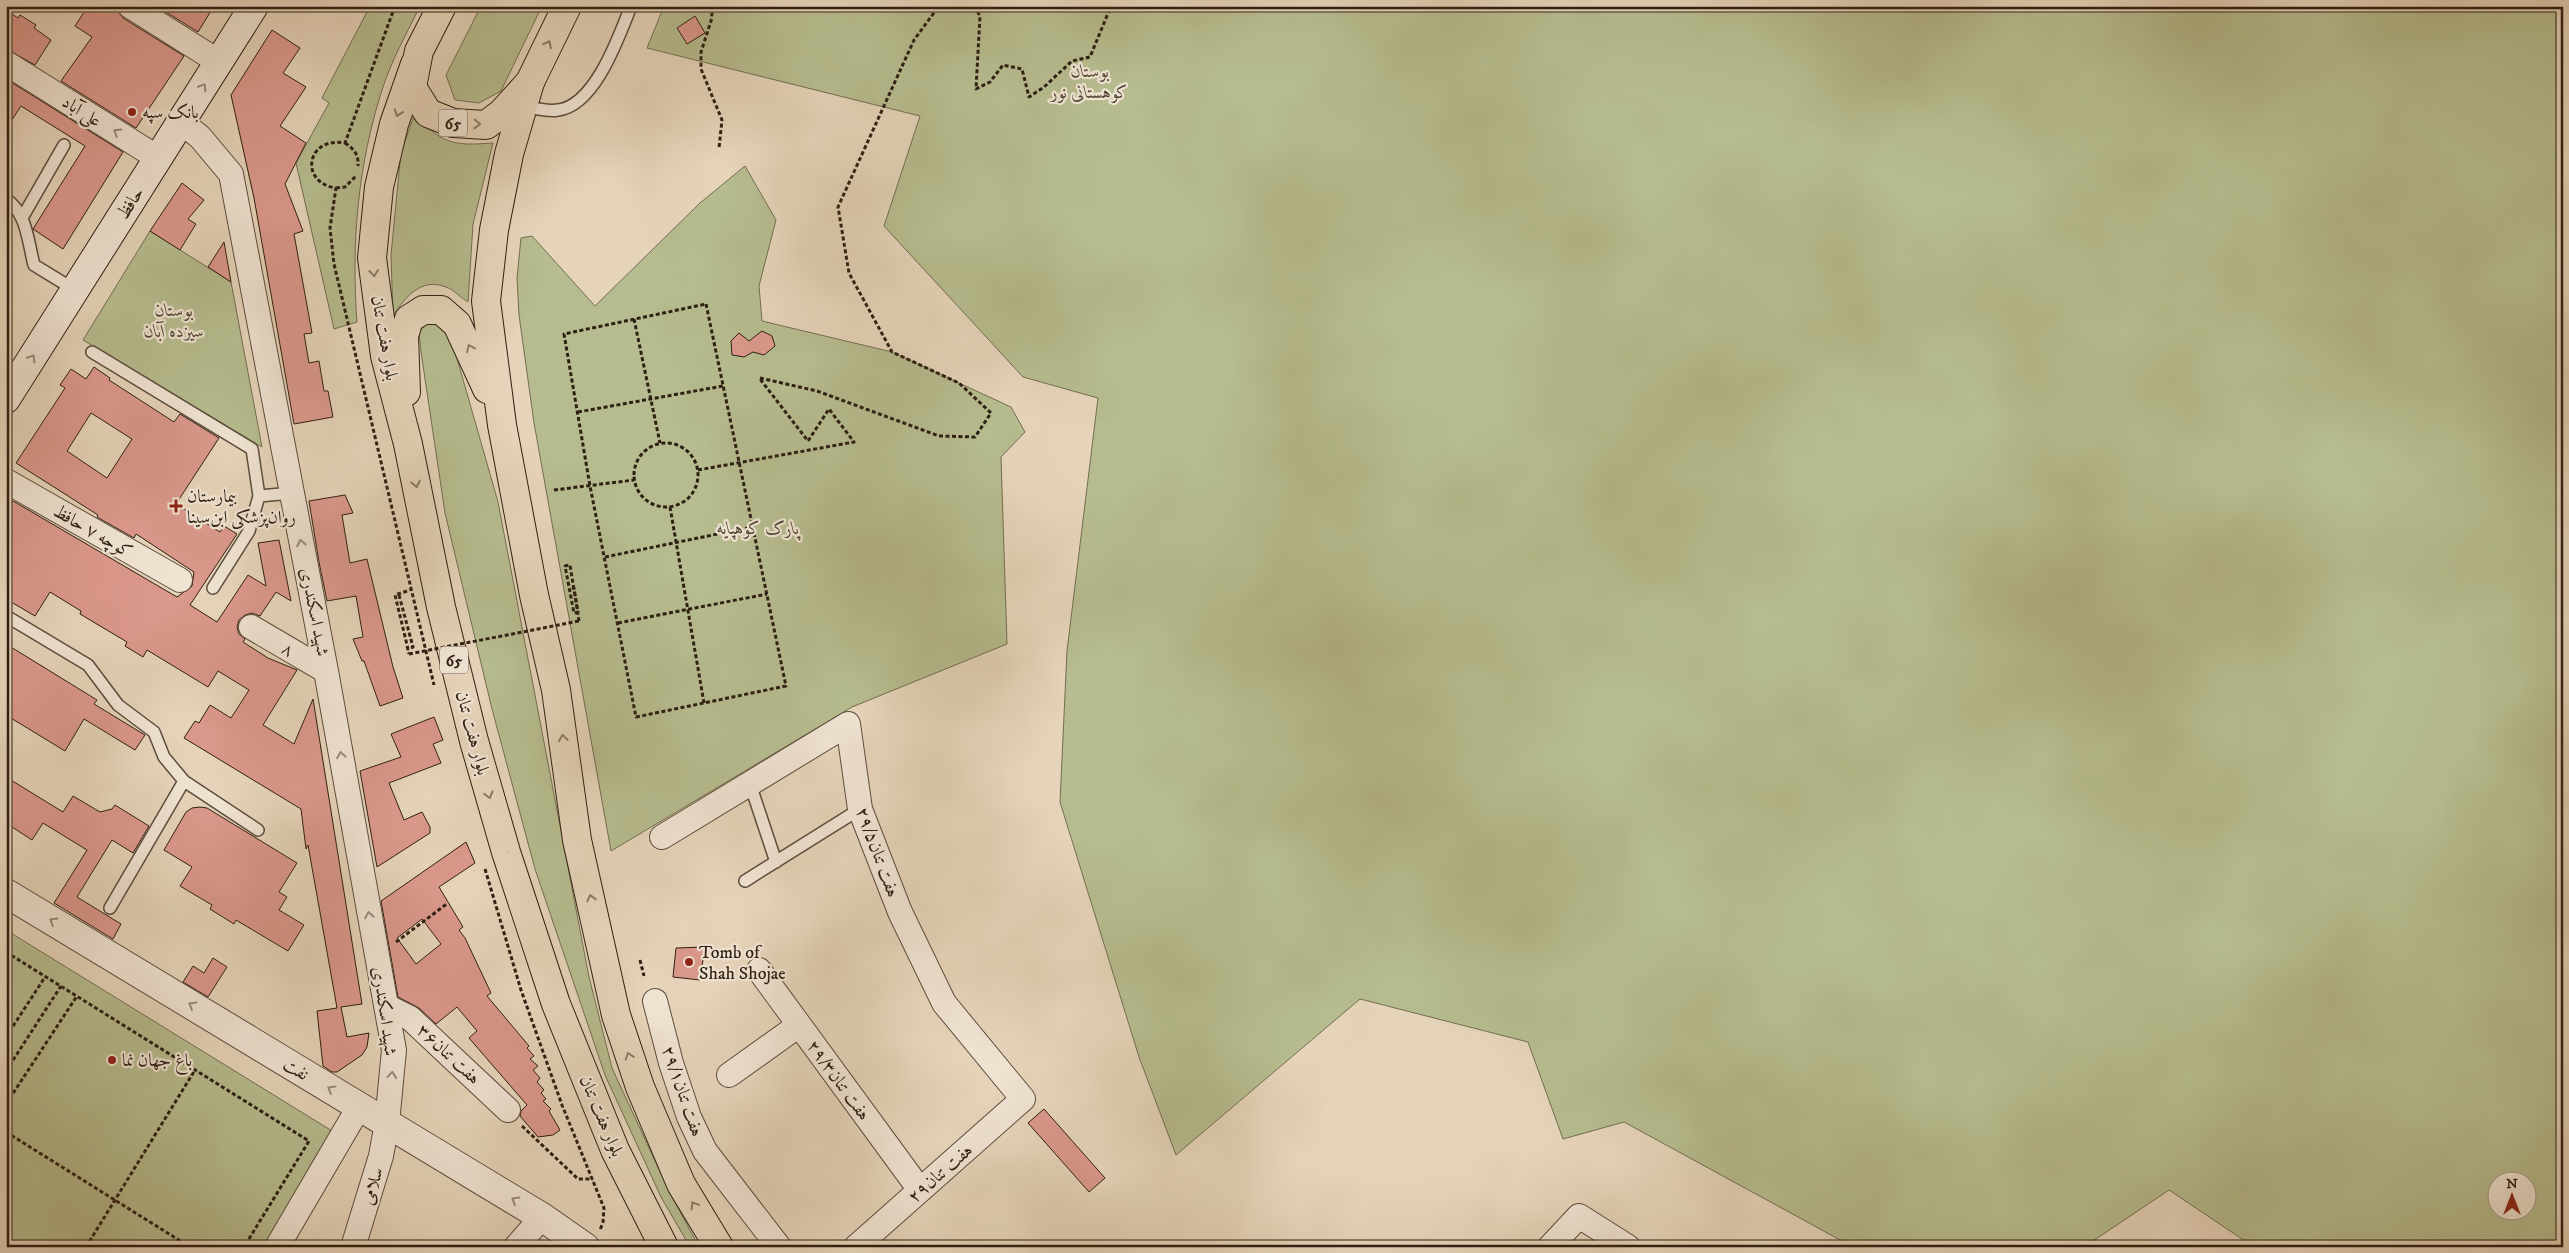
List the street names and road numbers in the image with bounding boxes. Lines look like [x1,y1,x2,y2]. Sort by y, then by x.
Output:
street label: علی آباد [57,91,105,133]
road number: 65 [439,110,467,136]
street label: حافظ [113,183,149,224]
street label: بلوار هفت تنان [366,294,402,383]
street label: کوچه ۷ حافظ [48,500,136,564]
street label: شهید اسکندری [295,566,333,658]
street label: ۸ [277,638,298,662]
road number: 65 [440,646,468,674]
street label: بلوار هفت تنان [450,689,494,778]
street label: ۲۹/۵هفت تنان [851,804,904,900]
street label: شهید اسکندری [367,965,401,1057]
street label: هفت تنان۳۶ [412,1020,485,1090]
street label: ۲۹/۳هفت تنان [802,1036,875,1125]
street label: ۲۹/۱هفت تنان [656,1043,708,1140]
street label: نفت [279,1054,312,1086]
street label: بلوار هفت تنان [574,1072,628,1161]
street label: هفت تنان۲۹ [904,1140,978,1208]
street label: سلامی [357,1165,389,1208]

